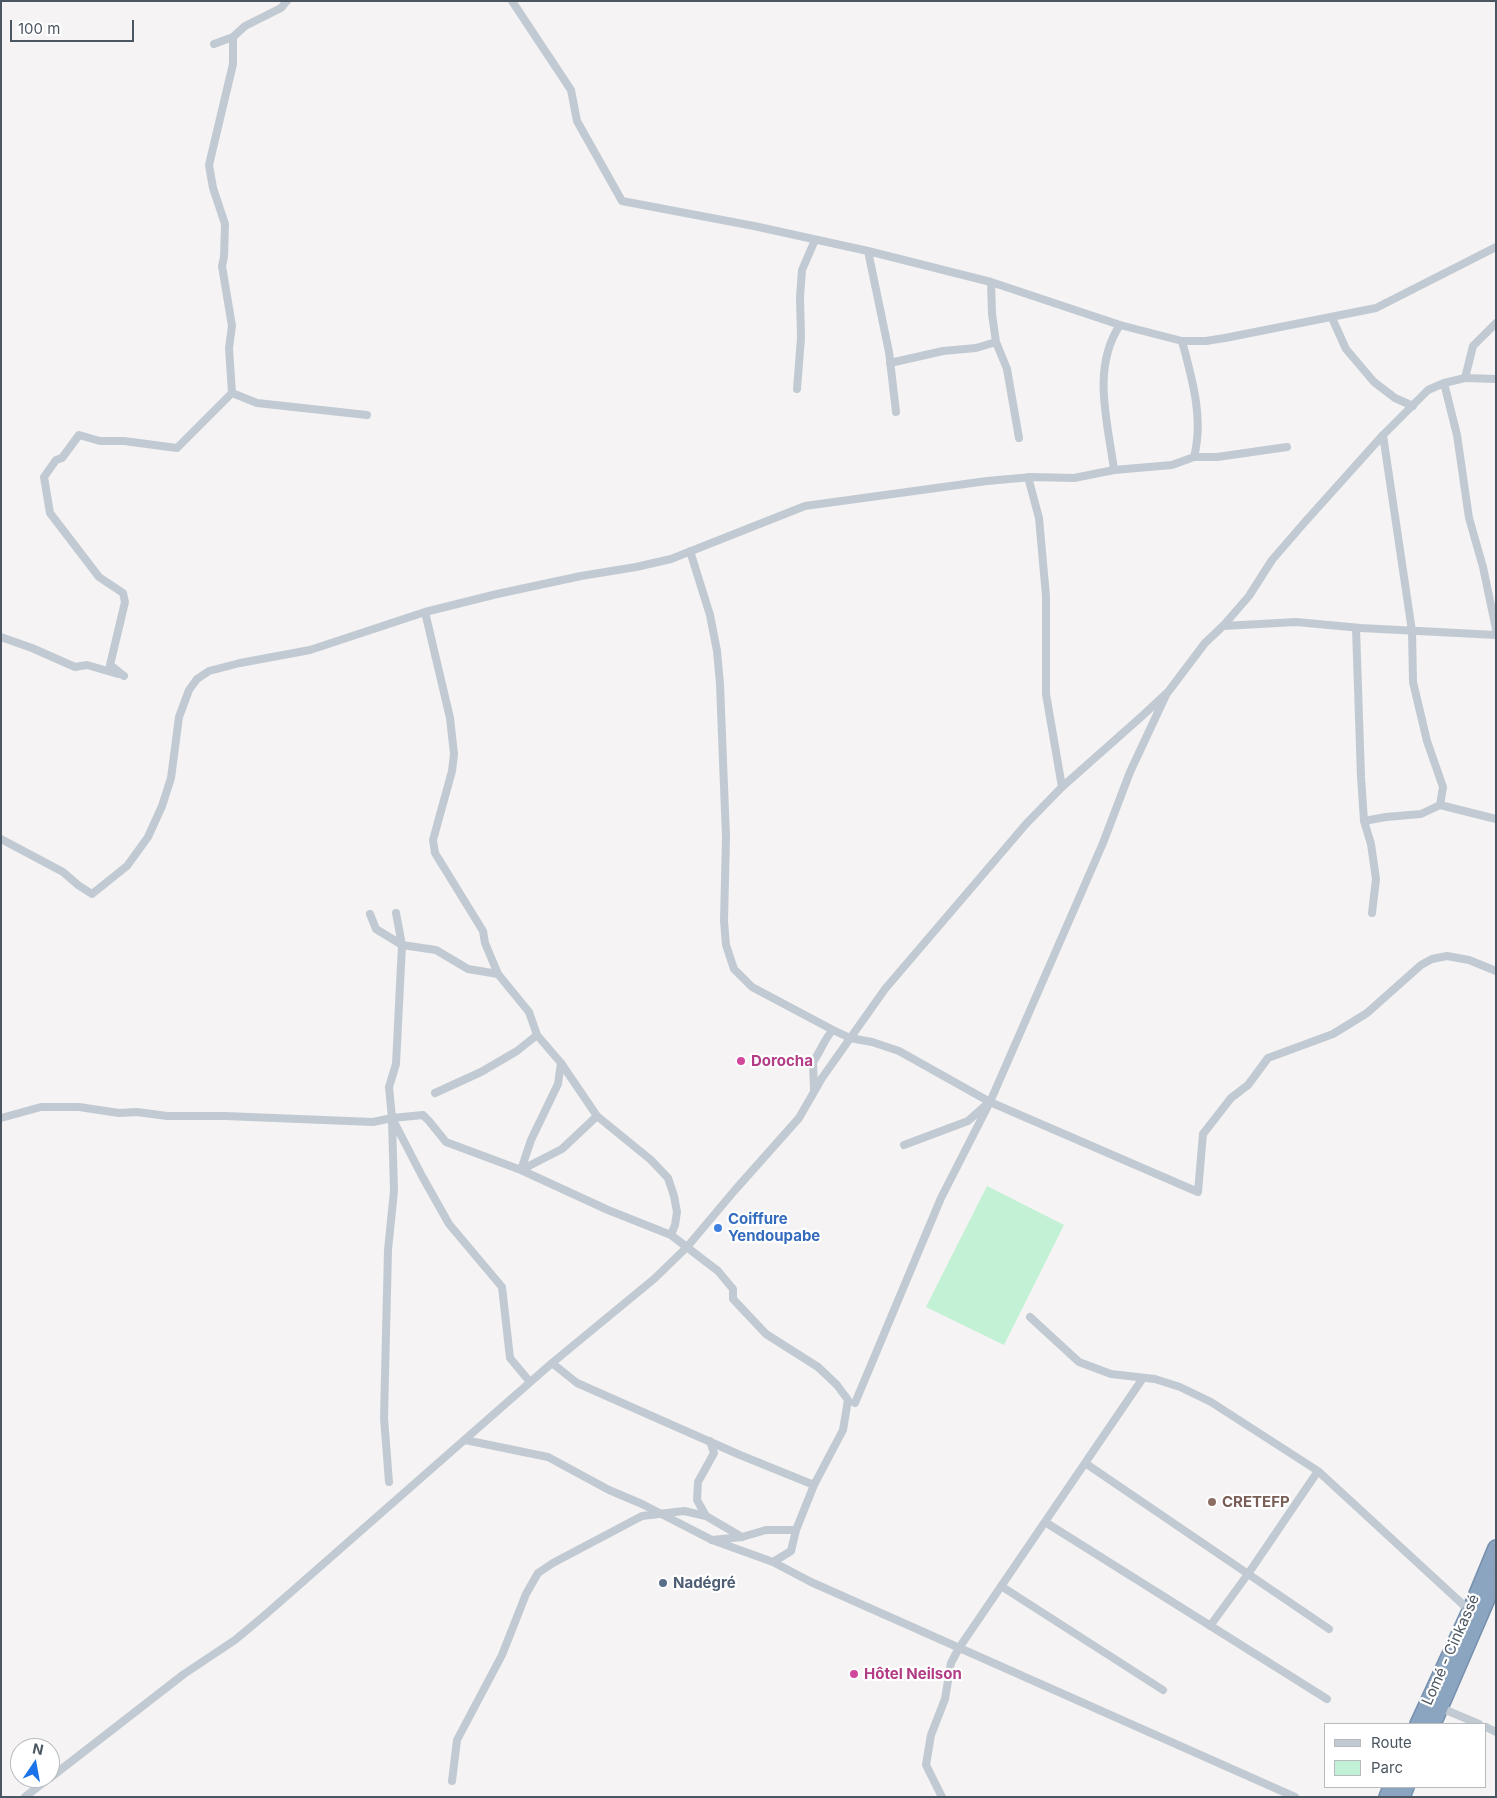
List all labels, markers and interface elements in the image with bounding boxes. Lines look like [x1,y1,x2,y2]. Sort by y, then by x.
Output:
scale bar [12,10,136,42]
text: 100 m [18,19,60,38]
place label: Dorocha [751,1052,813,1070]
marker: Dorocha [735,1055,747,1067]
place label: Coiffure Yendoupabe [728,1210,820,1245]
marker: Coiffure Yendoupabe [712,1222,724,1234]
place label: CRETEFP [1222,1493,1290,1511]
marker: CRETEFP [1206,1496,1218,1508]
place label: Nadégré [673,1574,736,1592]
marker: Nadégré [657,1577,669,1589]
street label: Lomé - Cinkassé [1418,1592,1484,1708]
place label: Hôtel Neilson [864,1665,962,1683]
marker: Hôtel Neilson [848,1668,860,1680]
legend [1324,1723,1487,1788]
text: Route [1371,1733,1412,1752]
north arrow [10,1738,60,1788]
text: N [31,1739,45,1758]
text: Parc [1371,1758,1403,1777]

